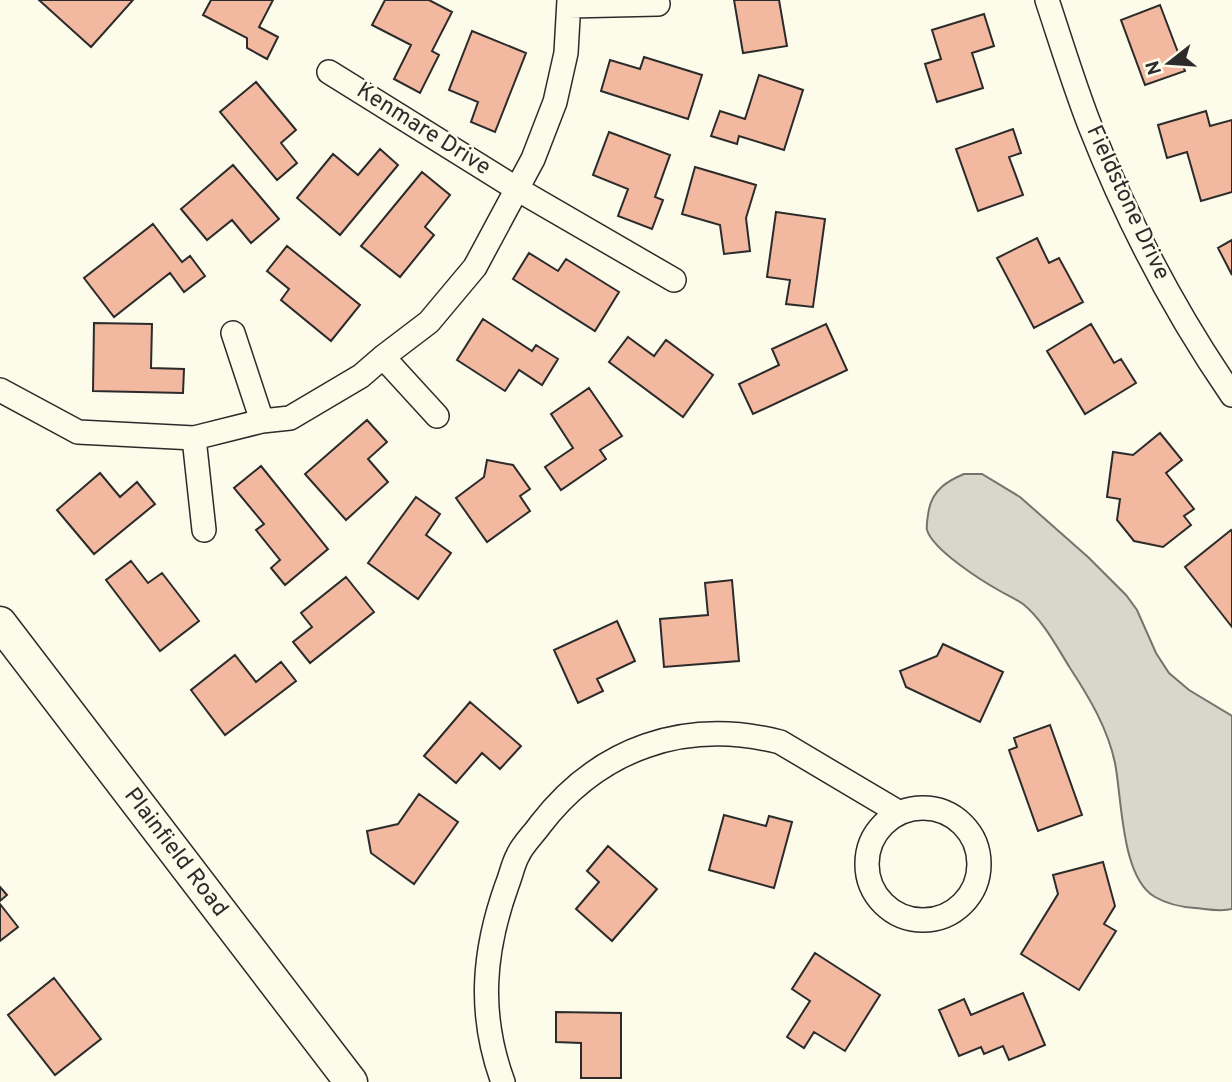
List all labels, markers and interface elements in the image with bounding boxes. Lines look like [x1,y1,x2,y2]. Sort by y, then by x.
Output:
north arrow [1134,28,1204,98]
text: N [1141,57,1168,77]
street label: Kenmare Drive [350,77,496,183]
street label: Fieldstone Drive [1078,121,1176,285]
street label: Plainfield Road [117,782,234,923]

